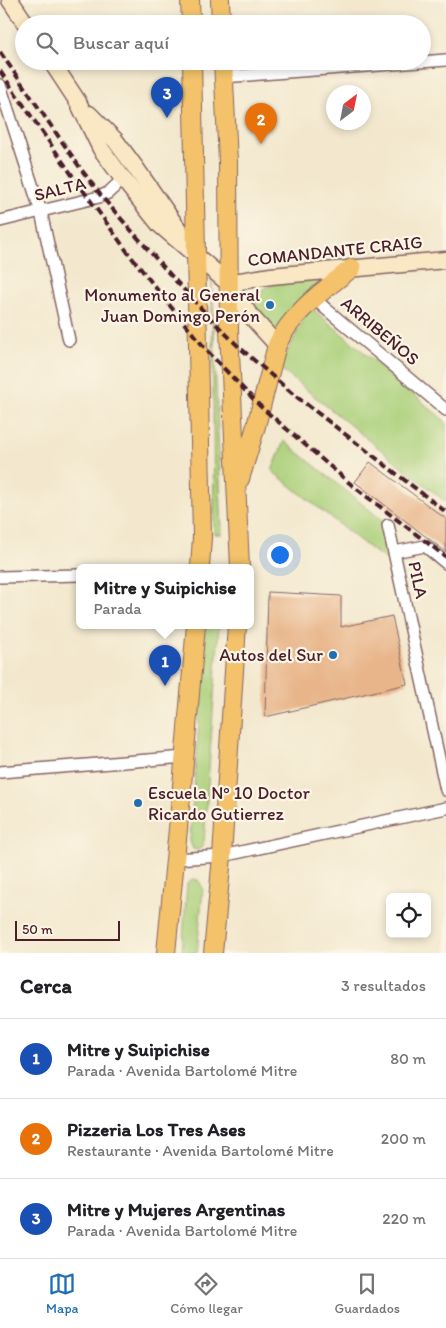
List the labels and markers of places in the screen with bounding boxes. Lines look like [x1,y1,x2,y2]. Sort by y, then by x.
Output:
pin: 3 [151,77,183,118]
pin: 2 [245,103,277,144]
place label: Monumento al General Juan Domingo Perón [84,284,260,327]
marker: Monumento al General Juan Domingo Perón [264,299,276,311]
place label: Autos del Sur [219,644,323,666]
pin: 1 [149,645,181,686]
marker: Autos del Sur [327,649,339,661]
place label: Escuela Nº 10 Doctor Ricardo Gutierrez [148,782,311,825]
marker: Escuela Nº 10 Doctor Ricardo Gutierrez [132,797,144,809]

